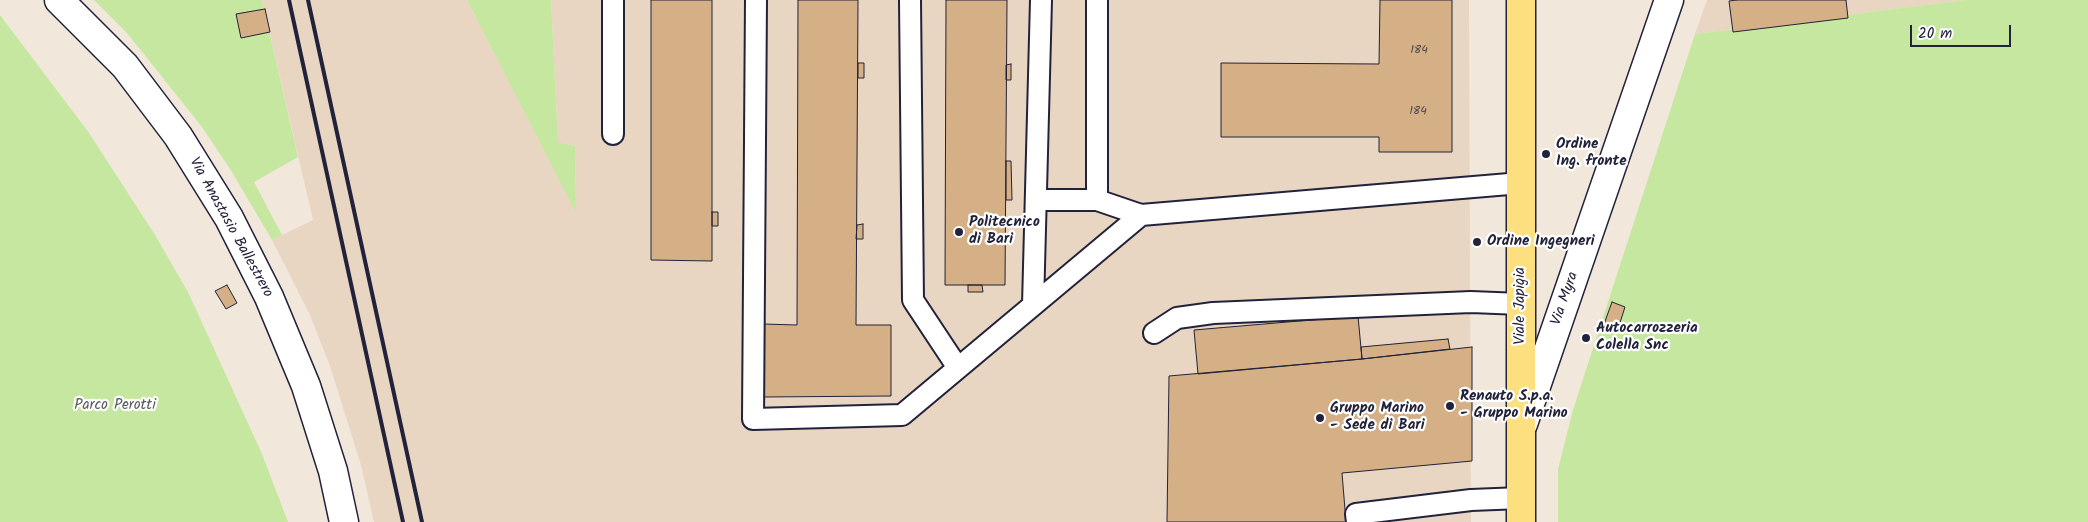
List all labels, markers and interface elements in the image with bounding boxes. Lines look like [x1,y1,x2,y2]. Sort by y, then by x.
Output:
scale bar [1913,15,2014,47]
text: 20 m [1918,22,1952,46]
house number: 184 [1410,44,1428,58]
house number: 184 [1409,105,1427,119]
place label: Ordine Ing. fronte [1556,136,1627,171]
marker: Ordine Ing. fronte [1540,148,1552,160]
street label: Via Anastasio Ballestrero [184,155,276,301]
place label: Politecnico di Bari [969,214,1040,249]
marker: Politecnico di Bari [953,226,965,238]
place label: Ordine Ingegneri [1487,233,1595,251]
marker: Ordine Ingegneri [1471,236,1483,248]
street label: Viale Japigia [1512,267,1530,345]
street label: Via Myra [1548,270,1584,328]
place label: Autocarrozzeria Colella Snc [1596,320,1698,355]
marker: Autocarrozzeria Colella Snc [1580,332,1592,344]
place label: Renauto S.p.a. - Gruppo Marino [1460,388,1568,423]
park label: Parco Perotti [74,397,156,415]
place label: Gruppo Marino - Sede di Bari [1330,400,1425,435]
marker: Renauto S.p.a. - Gruppo Marino [1444,400,1456,412]
marker: Gruppo Marino - Sede di Bari [1314,412,1326,424]

